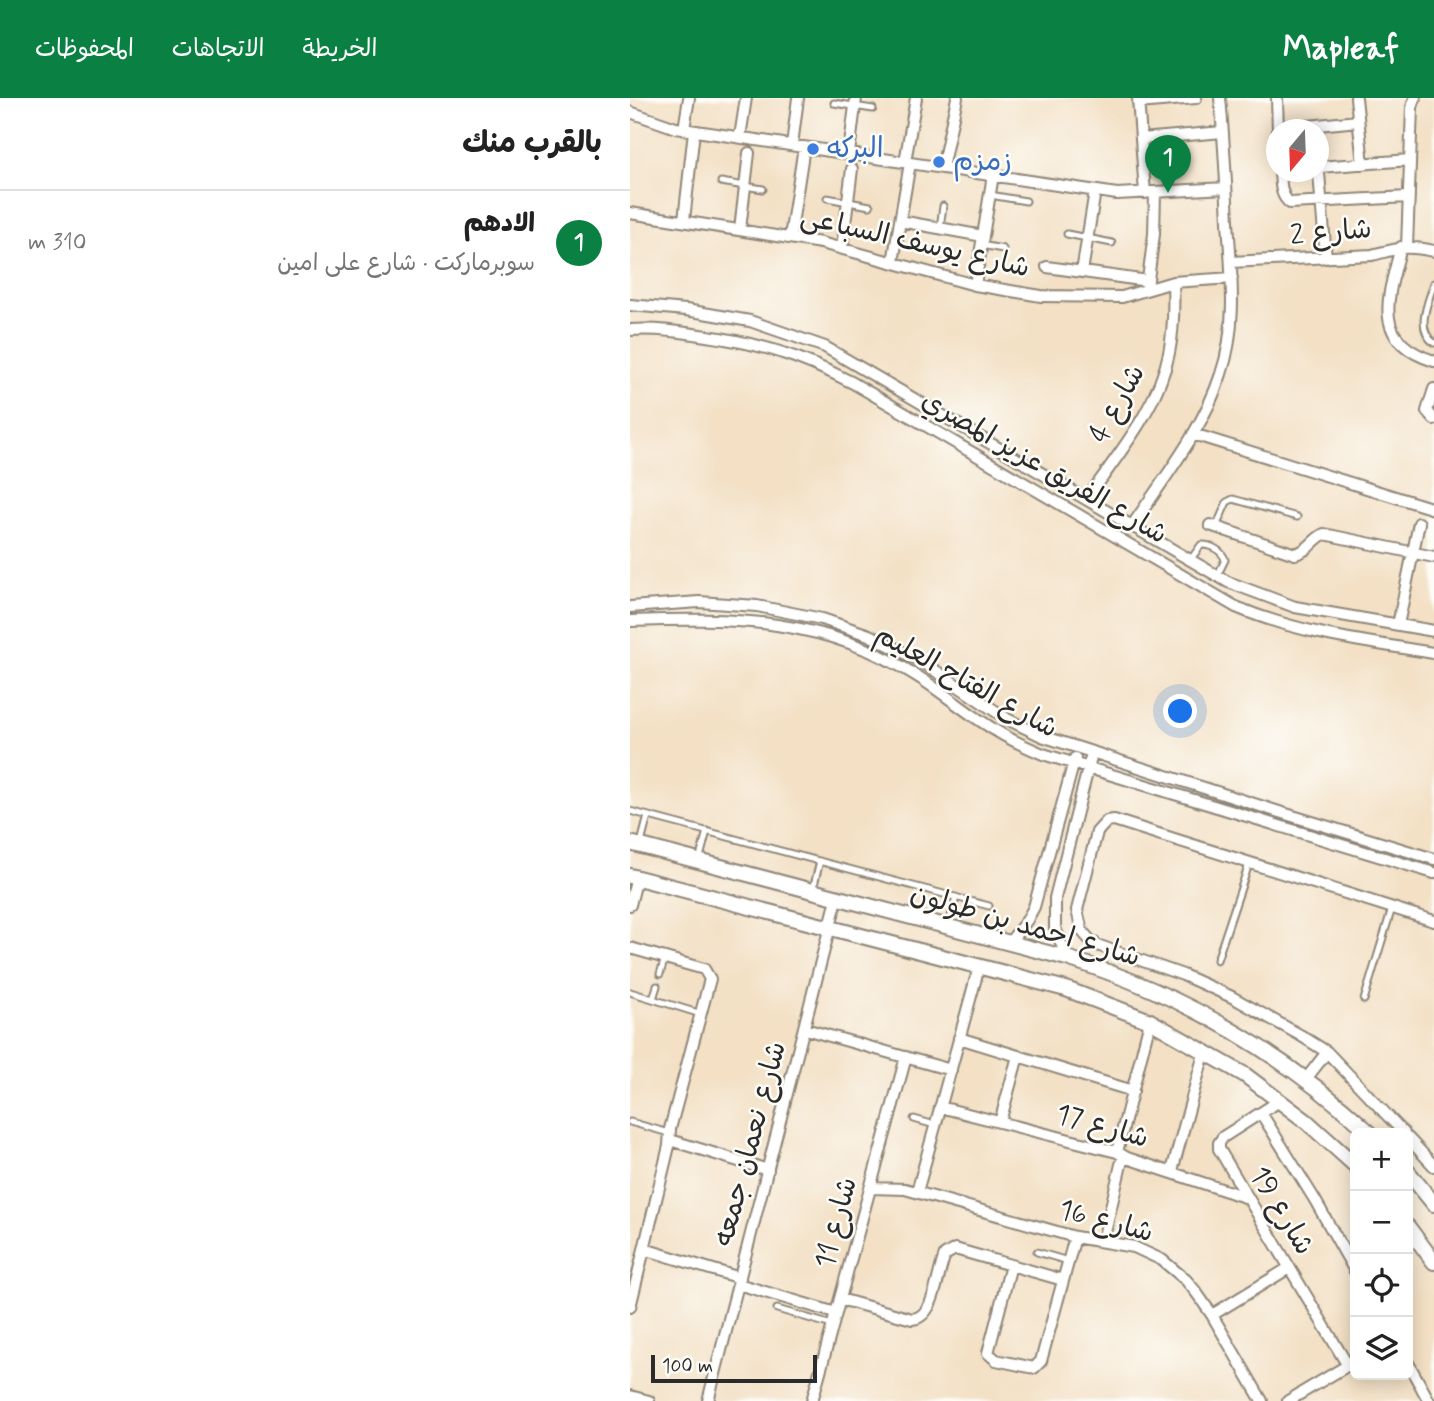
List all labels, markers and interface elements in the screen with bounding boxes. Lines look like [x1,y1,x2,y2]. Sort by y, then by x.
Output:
text: Mapleaf [1283,27,1399,71]
text: المحفوظات [35,34,134,65]
text: الاتجاهات [172,34,265,65]
text: الخريطة [303,34,377,65]
north arrow [1266,119,1329,182]
text: بالقرب منك [462,124,602,163]
place label: البركه [827,131,884,168]
pin: 1 [1145,135,1191,193]
marker: البركه [805,141,821,157]
place label: زمزم [953,144,1012,182]
marker: زمزم [931,154,947,170]
street label: شارع يوسف السباعى [797,199,1033,287]
text: الادهم [464,207,535,241]
street label: شارع 2 [1289,211,1373,255]
text: 310 m [28,228,87,258]
text: 1 [574,228,584,258]
text: سوبرماركت · شارع على امين [277,249,535,279]
street label: شارع 4 [1081,358,1155,450]
street label: شارع الفريق عزيز المصري [914,382,1174,554]
street label: شارع الفتاح العليم [867,616,1064,748]
your location [1163,694,1197,728]
street label: شارع احمد بن طولون [906,875,1144,977]
street label: شارع نعمان جمعه [706,1038,796,1250]
street label: شارع 17 [1051,1096,1153,1158]
map controls [1350,1128,1413,1380]
button: + [1350,1128,1413,1191]
street label: شارع 19 [1240,1160,1322,1262]
street label: شارع 11 [807,1173,867,1273]
button: − [1350,1191,1413,1254]
street label: شارع 16 [1055,1192,1157,1252]
button: locate [1350,1254,1413,1317]
button: layers [1350,1317,1413,1380]
scale bar [651,1352,817,1384]
text: 100 m [662,1354,713,1379]

